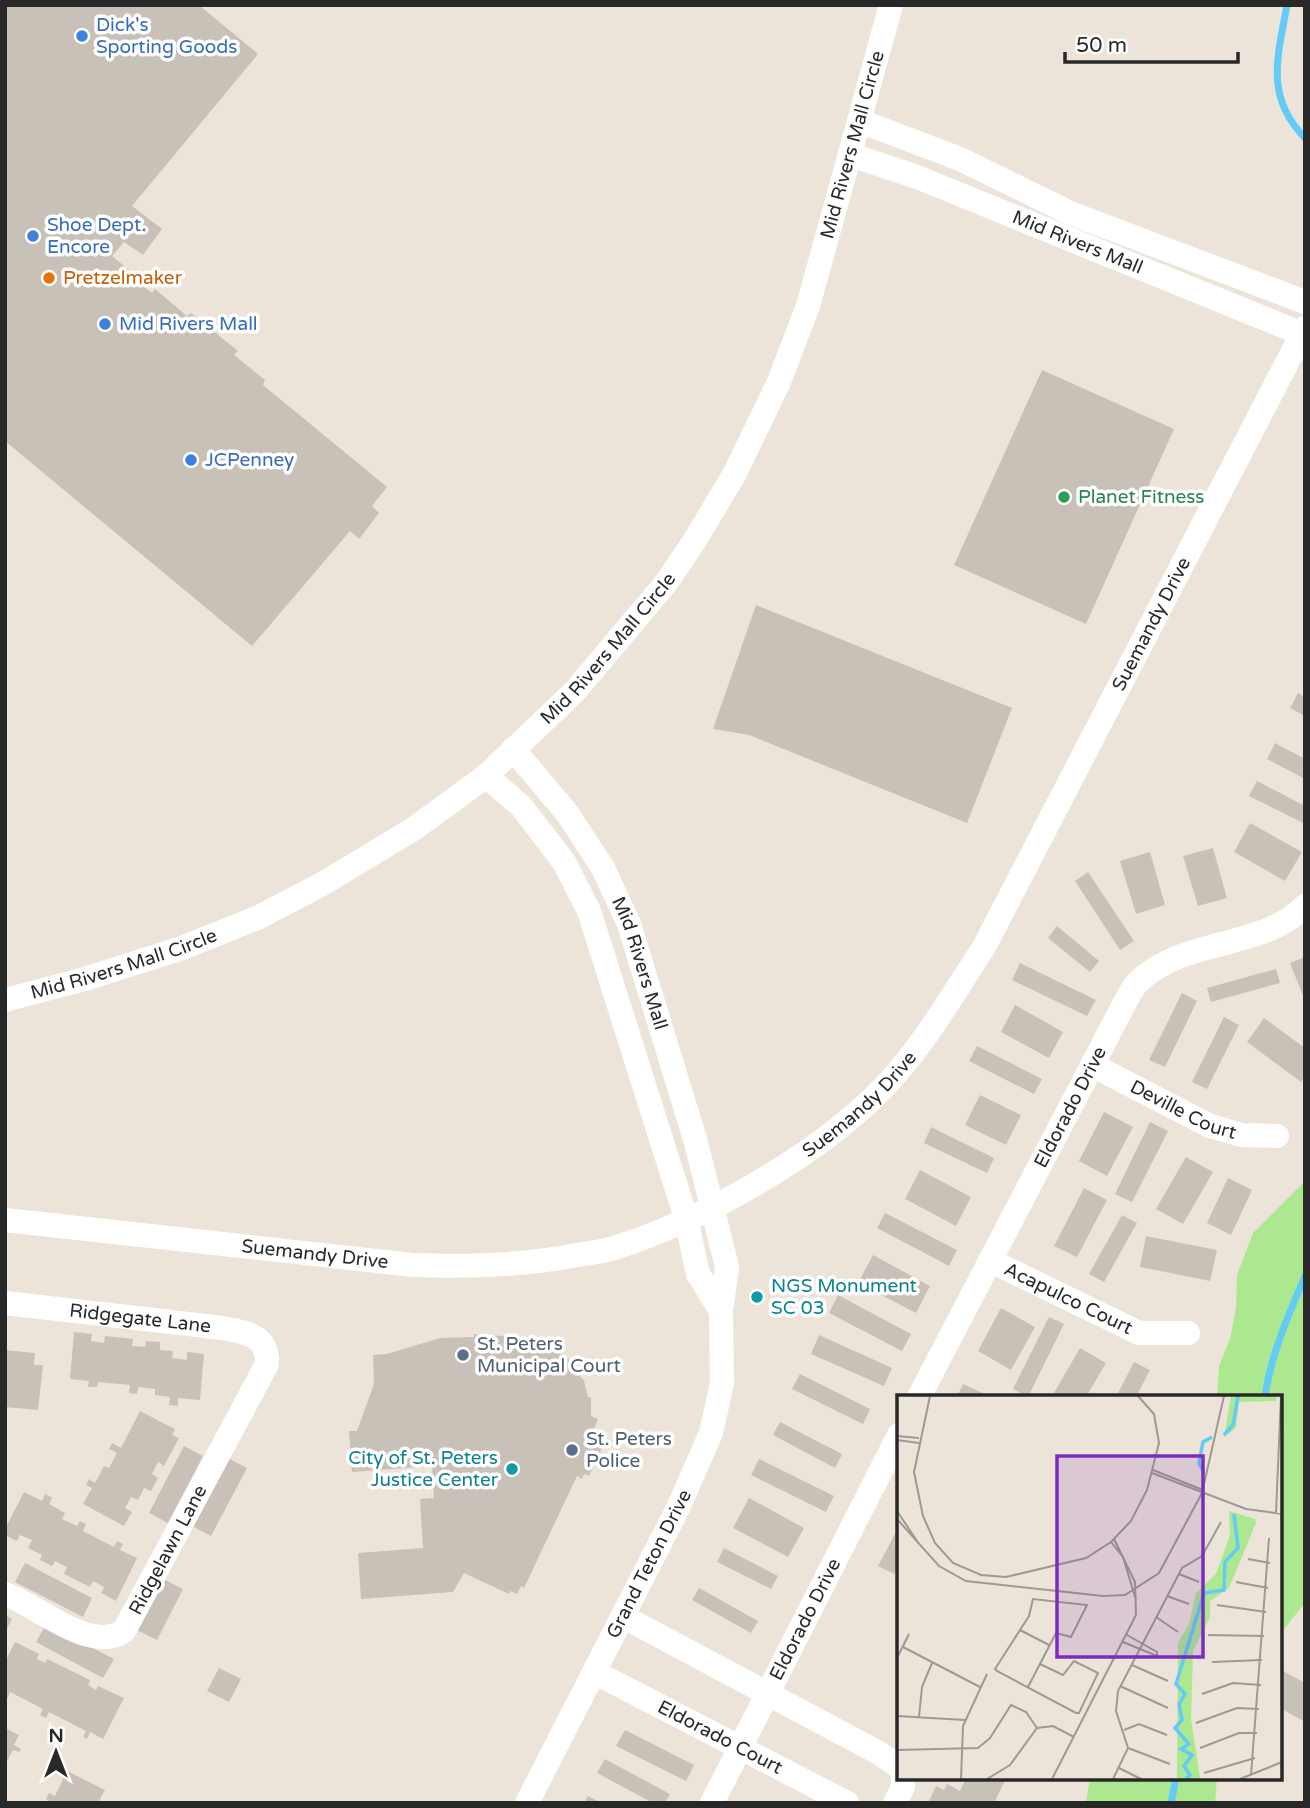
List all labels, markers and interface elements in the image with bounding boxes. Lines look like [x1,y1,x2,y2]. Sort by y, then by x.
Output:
place label: Dick's Sporting Goods [96,14,237,58]
scale bar [1065,21,1238,65]
marker: Dick's Sporting Goods [74,28,90,44]
text: 50 m [1076,33,1127,58]
street label: Mid Rivers Mall Circle [816,48,889,241]
street label: Mid Rivers Mall [1009,206,1146,279]
place label: Shoe Dept. Encore [47,214,146,258]
marker: Shoe Dept. Encore [25,228,41,244]
place label: Pretzelmaker [63,267,183,289]
marker: Pretzelmaker [41,270,57,286]
place label: Mid Rivers Mall [119,313,258,335]
marker: Mid Rivers Mall [97,316,113,332]
place label: JCPenney [205,449,294,471]
marker: JCPenney [183,452,199,468]
place label: Planet Fitness [1078,486,1204,508]
marker: Planet Fitness [1056,489,1072,505]
street label: Suemandy Drive [1108,553,1195,695]
street label: Mid Rivers Mall Circle [536,569,680,729]
street label: Mid Rivers Mall [607,893,672,1033]
street label: Mid Rivers Mall Circle [28,924,220,1004]
street label: Eldorado Drive [1030,1043,1111,1171]
street label: Suemandy Drive [798,1047,921,1162]
street label: Deville Court [1126,1076,1239,1144]
street label: Suemandy Drive [241,1235,390,1273]
street label: Acapulco Court [1000,1258,1136,1339]
place label: NGS Monument SC 03 [771,1275,917,1319]
marker: NGS Monument SC 03 [749,1289,765,1305]
street label: Ridgegate Lane [68,1299,212,1338]
place label: St. Peters Municipal Court [477,1333,621,1377]
marker: St. Peters Municipal Court [455,1347,471,1363]
inset map [897,1395,1282,1780]
place label: St. Peters Police [586,1428,672,1472]
marker: St. Peters Police [564,1442,580,1458]
place label: City of St. Peters Justice Center [348,1447,499,1491]
marker: City of St. Peters Justice Center [504,1461,520,1477]
street label: Ridgelawn Lane [125,1481,211,1619]
street label: Grand Teton Drive [602,1486,696,1642]
street label: Eldorado Drive [765,1555,845,1684]
street label: Eldorado Court [654,1696,786,1779]
north arrow [21,1717,91,1787]
text: N [48,1725,64,1747]

